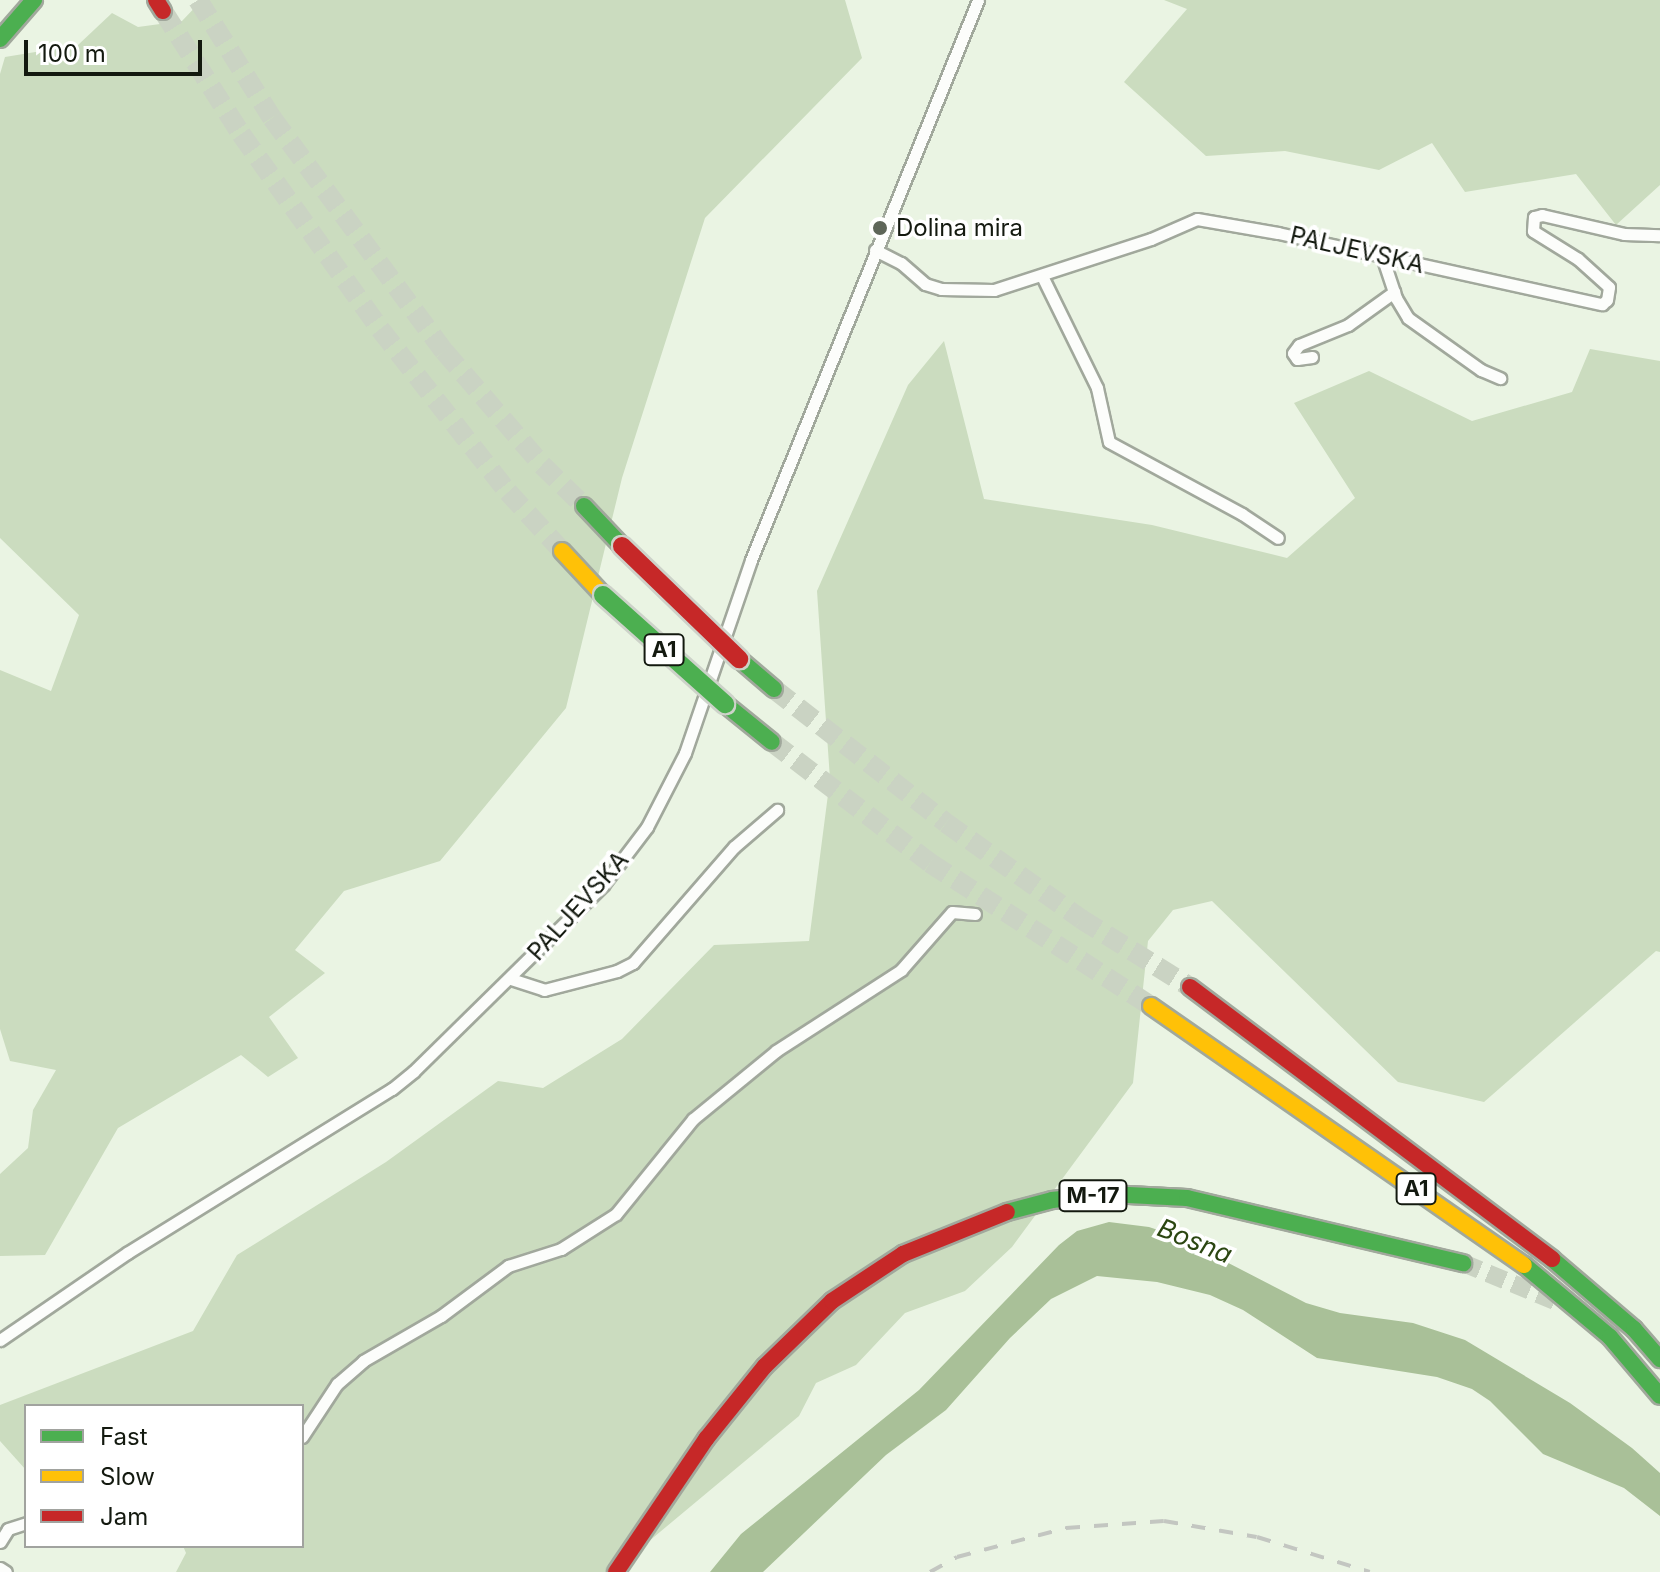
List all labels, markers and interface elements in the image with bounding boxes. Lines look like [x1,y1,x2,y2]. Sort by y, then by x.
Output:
scale bar [28,24,206,74]
text: 100 m [38,39,106,68]
place label: Dolina mira [896,214,1023,242]
marker: Dolina mira [871,219,889,237]
street label: PALJEVSKA [1287,221,1427,279]
road number: A1 [642,632,686,668]
street label: PALJEVSKA [522,846,634,966]
road number: A1 [1394,1171,1438,1207]
road number: M-17 [1057,1178,1129,1214]
water label: Bosna [1153,1212,1237,1270]
legend [24,1404,304,1548]
text: Fast [100,1422,148,1451]
text: Slow [100,1462,155,1491]
text: Jam [100,1502,148,1531]

